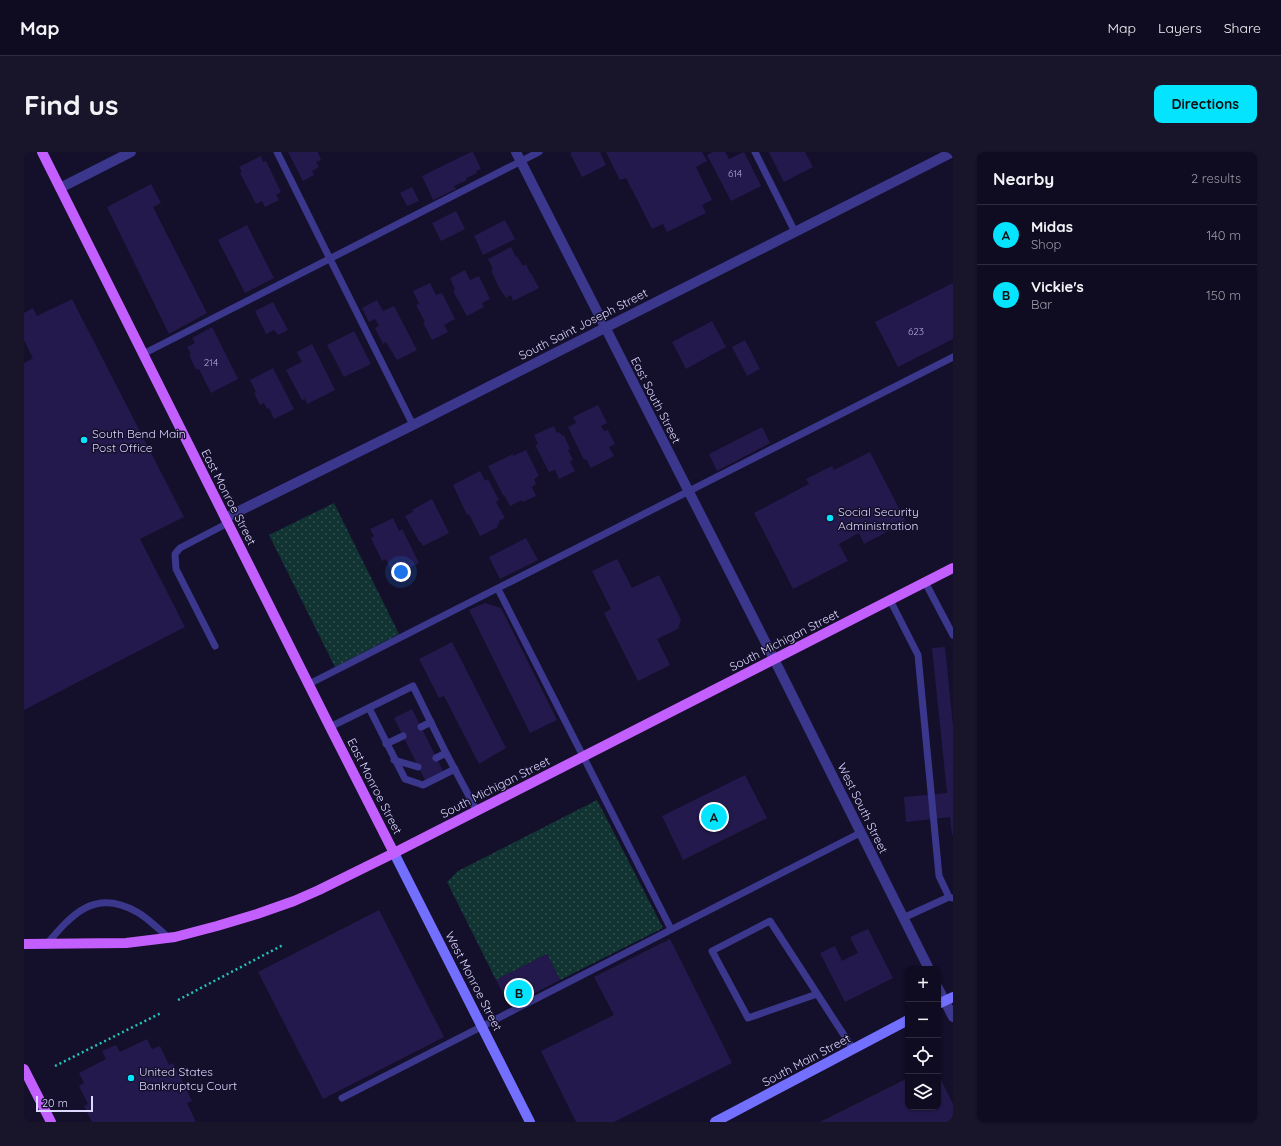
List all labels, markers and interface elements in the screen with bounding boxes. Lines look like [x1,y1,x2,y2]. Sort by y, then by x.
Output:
text: Map [20,16,59,40]
text: Map [1107,19,1136,37]
text: Layers [1158,19,1202,37]
text: Share [1224,19,1261,37]
button: Directions [1154,85,1257,123]
text: Find us [24,87,118,122]
house number: 614 [728,167,742,180]
text: Nearby [993,168,1054,189]
text: 2 results [1191,170,1241,186]
text: Midas [1031,217,1073,236]
text: A [1002,227,1010,243]
text: 140 m [1206,227,1241,243]
text: Shop [1031,236,1061,252]
text: Vickie's [1031,277,1084,296]
street label: South Saint Joseph Street [516,285,650,363]
text: B [1002,287,1010,303]
text: 150 m [1206,287,1241,303]
text: Bar [1031,296,1052,312]
house number: 623 [908,325,924,338]
street label: East South Street [628,354,684,446]
house number: 214 [204,356,218,369]
place label: South Bend Main Post Office [92,426,186,455]
marker: South Bend Main Post Office [79,435,89,445]
street label: East Monroe Street [198,447,260,547]
place label: Social Security Administration [838,504,919,533]
marker: Social Security Administration [825,513,835,523]
your location [391,562,411,582]
street label: South Michigan Street [727,606,841,674]
street label: East Monroe Street [344,736,406,836]
street label: South Michigan Street [438,753,552,821]
street label: West South Street [835,760,891,856]
pin: A [701,802,727,832]
street label: West Monroe Street [442,929,506,1033]
map controls [905,966,941,1110]
button: + [905,966,941,1002]
pin: B [506,978,532,1008]
button: − [905,1002,941,1038]
street label: South Main Street [759,1030,853,1090]
button: locate [905,1038,941,1074]
place label: United States Bankruptcy Court [139,1064,237,1093]
marker: United States Bankruptcy Court [126,1073,136,1083]
button: layers [905,1074,941,1110]
scale bar [36,1094,93,1113]
text: 20 m [42,1096,68,1110]

